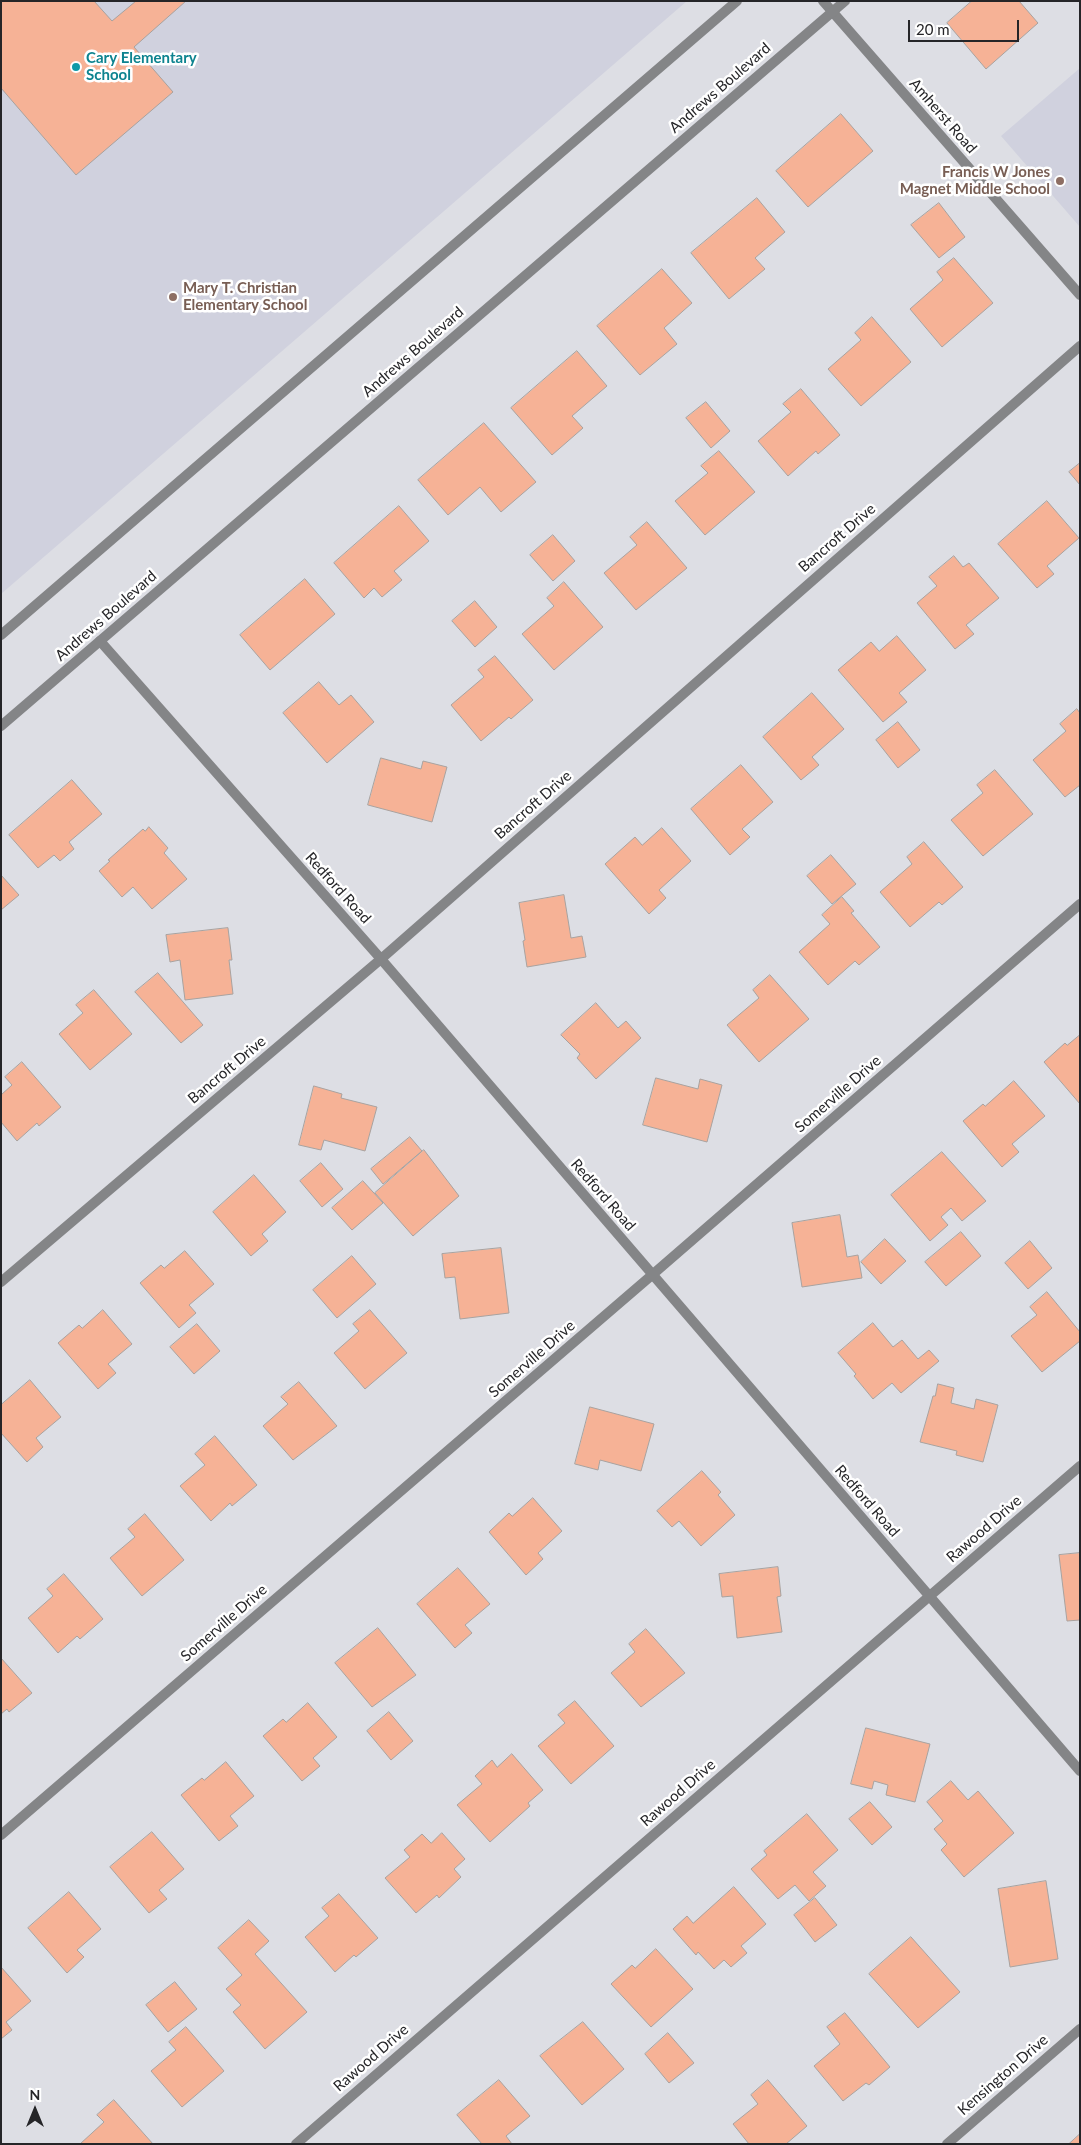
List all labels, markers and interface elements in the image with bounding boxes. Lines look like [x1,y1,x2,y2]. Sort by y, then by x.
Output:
scale bar [911,10,1022,42]
text: 20 m [916,20,950,38]
street label: Andrews Boulevard [666,39,774,137]
place label: Cary Elementary School [86,49,197,84]
marker: Cary Elementary School [70,61,82,73]
street label: Amherst Road [906,75,980,157]
place label: Francis W Jones Magnet Middle School [900,163,1050,198]
marker: Francis W Jones Magnet Middle School [1054,175,1066,187]
place label: Mary T. Christian Elementary School [183,279,307,314]
marker: Mary T. Christian Elementary School [167,291,179,303]
street label: Andrews Boulevard [359,303,467,401]
street label: Bancroft Drive [795,500,879,576]
street label: Andrews Boulevard [52,567,160,665]
street label: Bancroft Drive [491,767,575,843]
street label: Redford Road [301,849,375,927]
street label: Bancroft Drive [184,1032,270,1108]
street label: Somerville Drive [791,1052,885,1136]
street label: Redford Road [567,1155,639,1235]
street label: Somerville Drive [485,1317,579,1401]
street label: Redford Road [831,1461,903,1541]
street label: Rawood Drive [943,1492,1025,1566]
street label: Somerville Drive [177,1581,271,1665]
street label: Rawood Drive [637,1756,719,1830]
street label: Rawood Drive [330,2021,412,2095]
street label: Kensington Drive [954,2031,1052,2119]
north arrow [10,2085,60,2135]
text: N [30,2086,40,2103]

